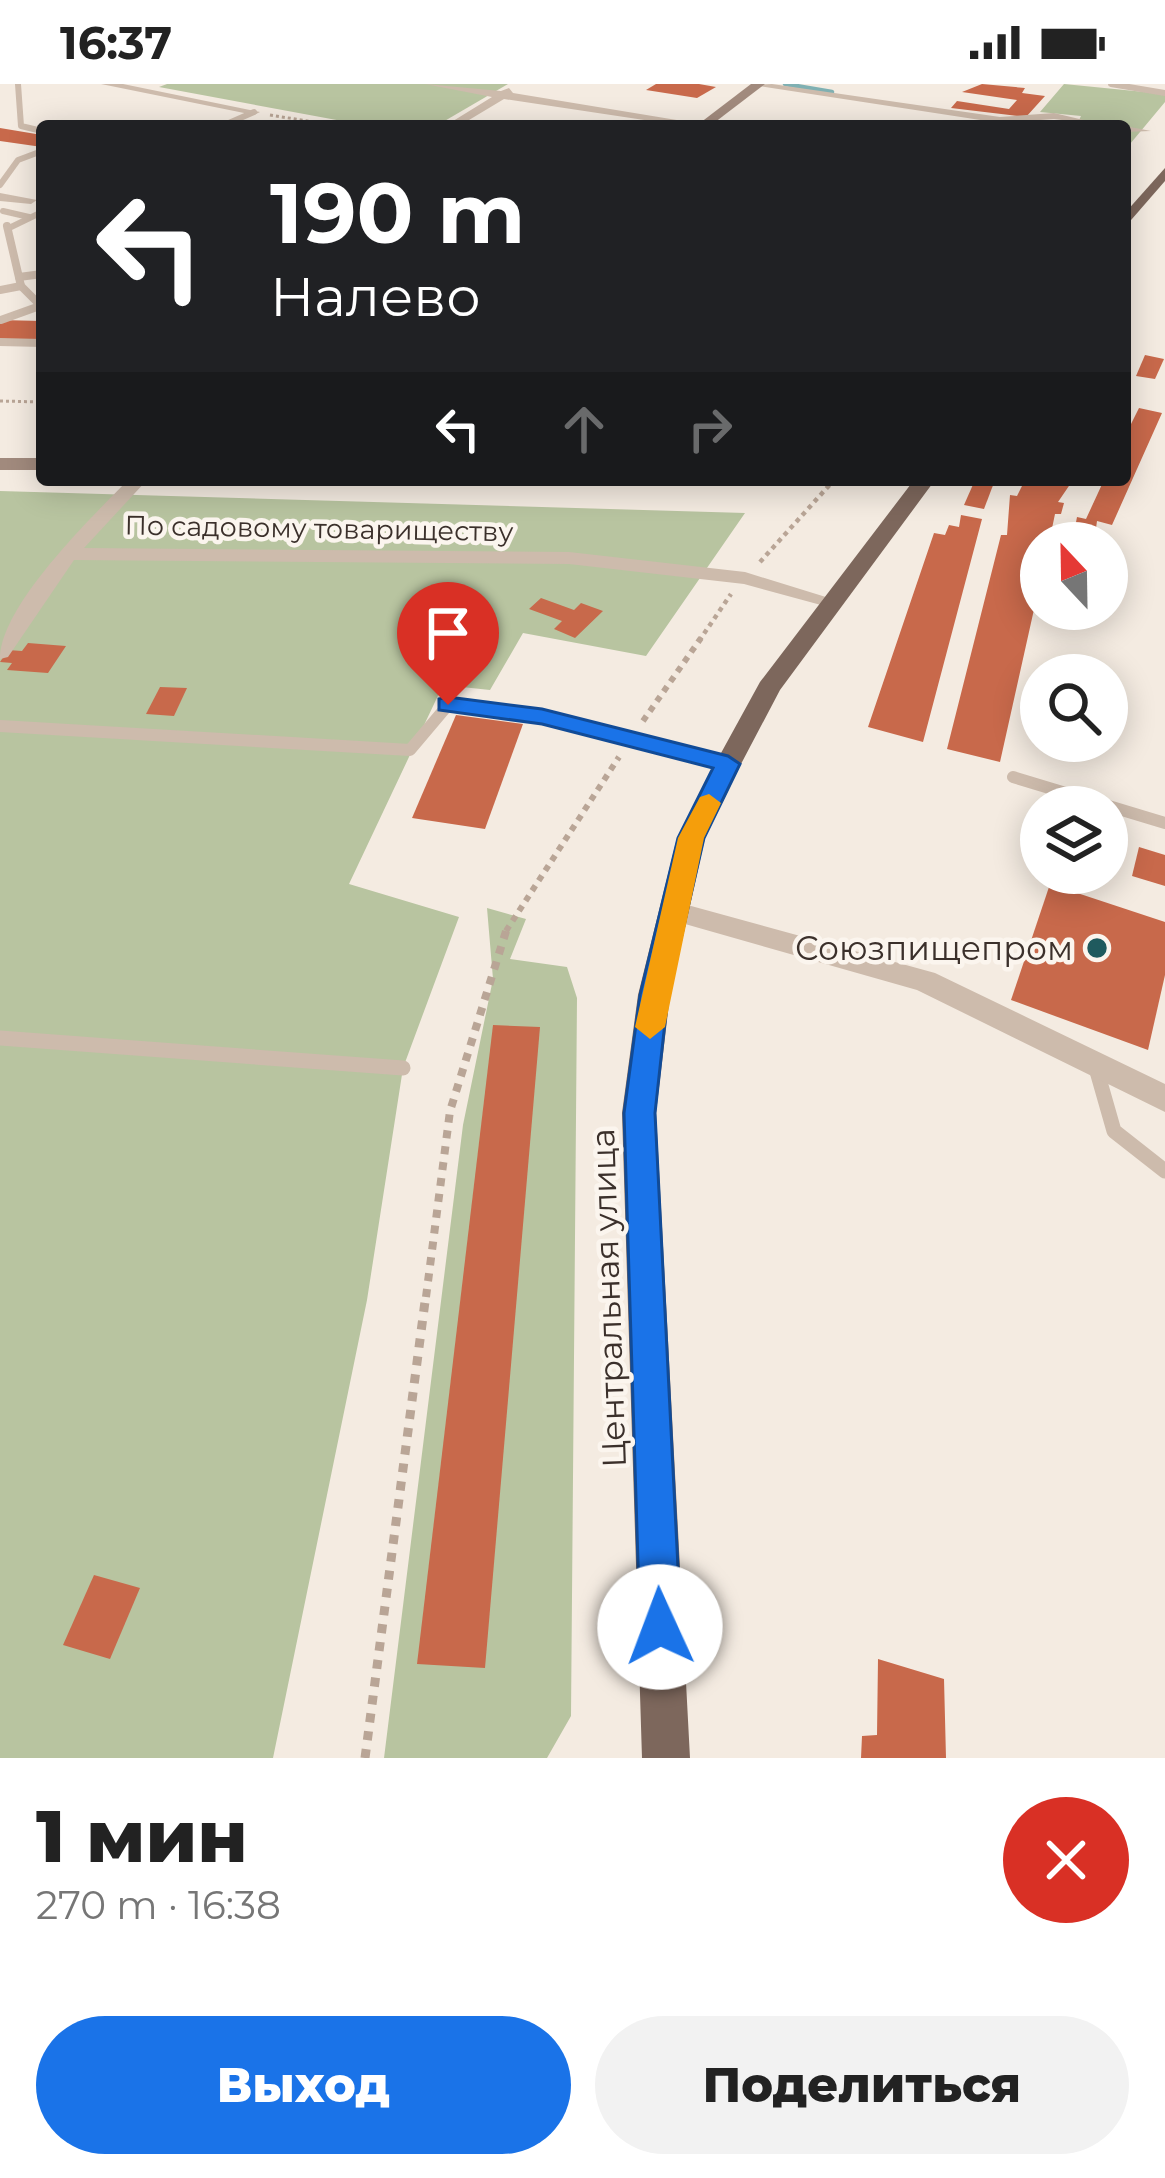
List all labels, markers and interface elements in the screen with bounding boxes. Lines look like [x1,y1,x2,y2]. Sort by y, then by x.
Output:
text: 16:37 [60,15,172,70]
text: 190 m [270,162,525,264]
icon: left [72,168,228,324]
text: Налево [270,264,481,330]
icon: left [425,396,491,462]
icon: ahead [551,396,617,462]
icon: right [677,396,743,462]
street label: По садовому товариществу [124,509,514,548]
north arrow [1020,522,1128,630]
map controls [1020,522,1128,894]
pin [397,582,499,705]
icon: arrive [415,600,481,666]
button: search [1020,654,1128,762]
button: layers [1020,786,1128,894]
place label: Союзпищепром [795,928,1073,968]
marker: Союзпищепром [1084,935,1110,961]
street label: Центральная улица [582,1128,634,1468]
position arrow [597,1564,723,1690]
text: 1 мин [36,1792,248,1880]
button: close [1003,1797,1129,1923]
text: 270 m · 16:38 [36,1881,281,1929]
button: Выход [36,2016,571,2154]
button: Поделиться [595,2016,1129,2154]

